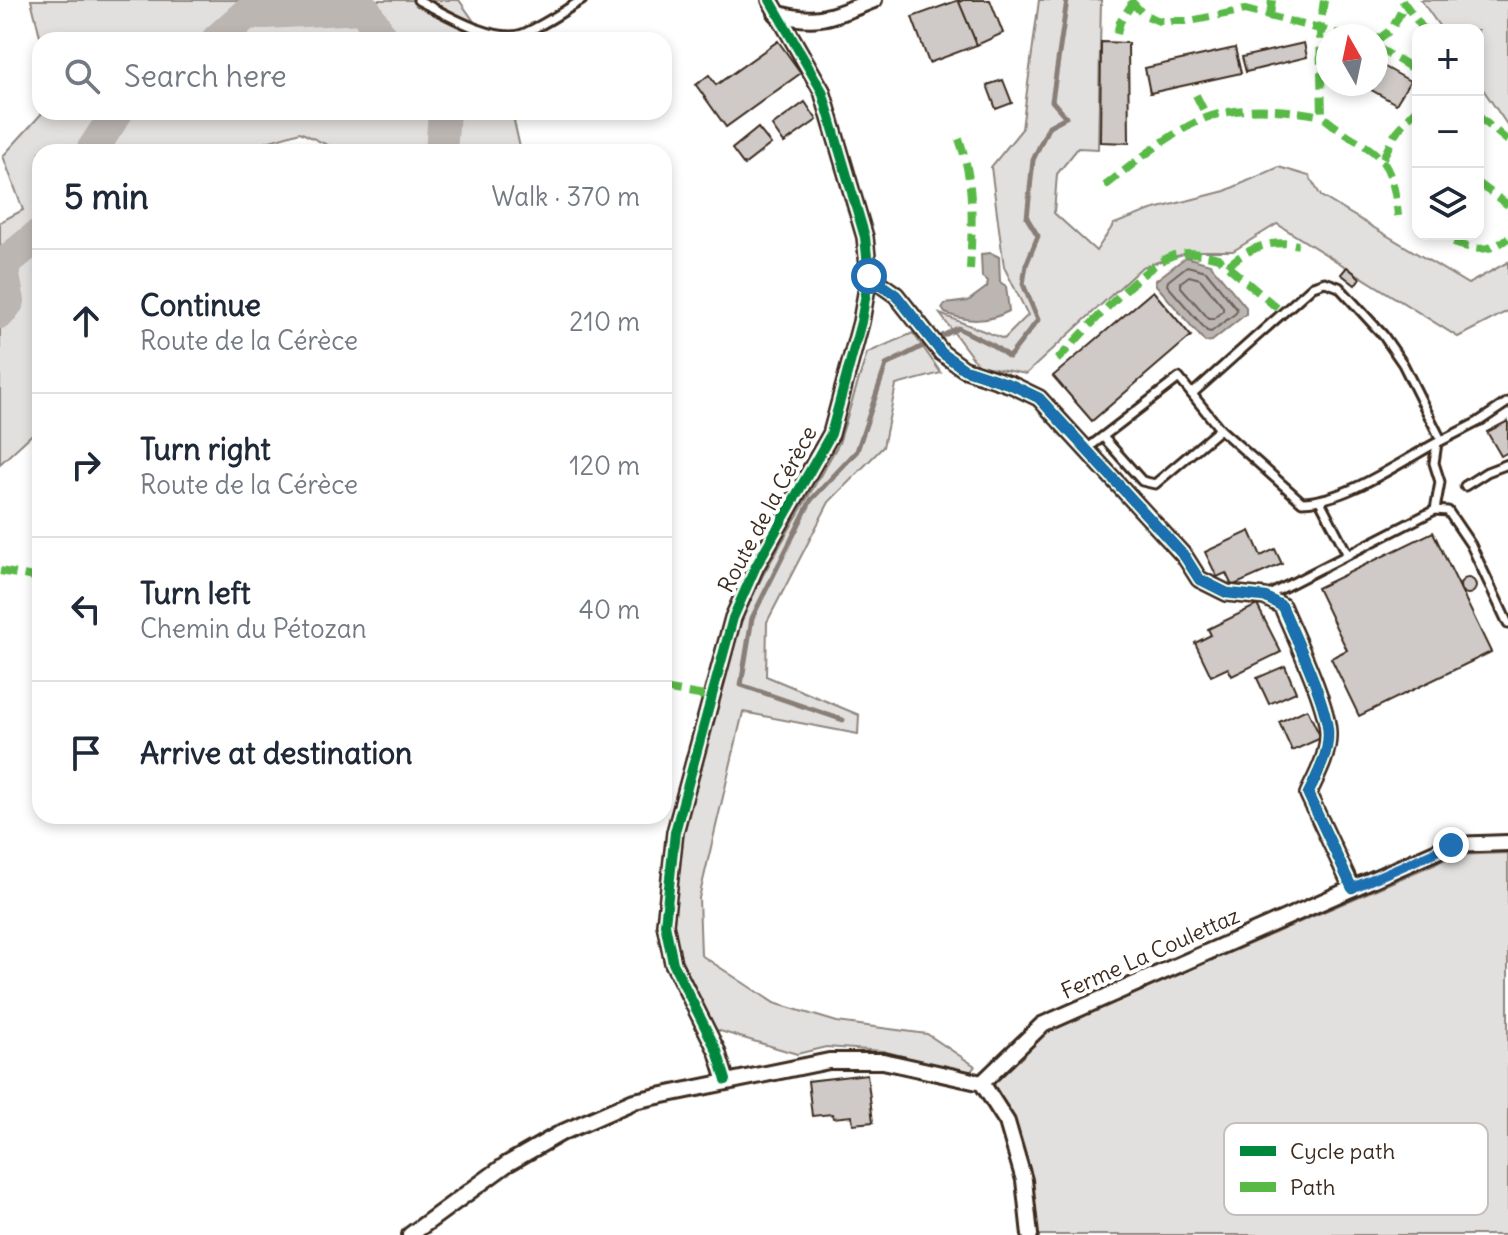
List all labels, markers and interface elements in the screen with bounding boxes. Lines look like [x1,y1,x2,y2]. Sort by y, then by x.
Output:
north arrow [1316,24,1388,96]
map controls [1412,24,1484,240]
button: + [1412,24,1484,96]
search box [32,32,672,120]
icon: search [60,54,104,98]
text: Search here [124,57,287,95]
button: − [1412,96,1484,168]
button: layers [1412,168,1484,240]
text: 5 min [64,175,149,218]
text: Walk · 370 m [492,180,640,213]
route start [851,258,887,294]
text: Continue [140,286,261,324]
icon: ahead [64,299,108,343]
text: 210 m [569,305,640,338]
text: Route de la Cérèce [140,324,358,357]
street label: Route de la Cérèce [711,421,823,597]
text: Turn right [140,430,271,468]
icon: right [64,443,108,487]
text: 120 m [569,449,640,482]
text: Route de la Cérèce [140,468,358,501]
text: Turn left [140,574,251,612]
icon: left [64,587,108,631]
text: 40 m [579,593,640,626]
text: Chemin du Pétozan [140,612,367,645]
icon: arrive [64,731,108,775]
text: Arrive at destination [140,734,412,772]
route end [1433,827,1469,863]
street label: Ferme La Coulettaz [1056,901,1244,1005]
legend [1224,1123,1488,1215]
text: Cycle path [1290,1137,1395,1165]
text: Path [1290,1173,1335,1201]

